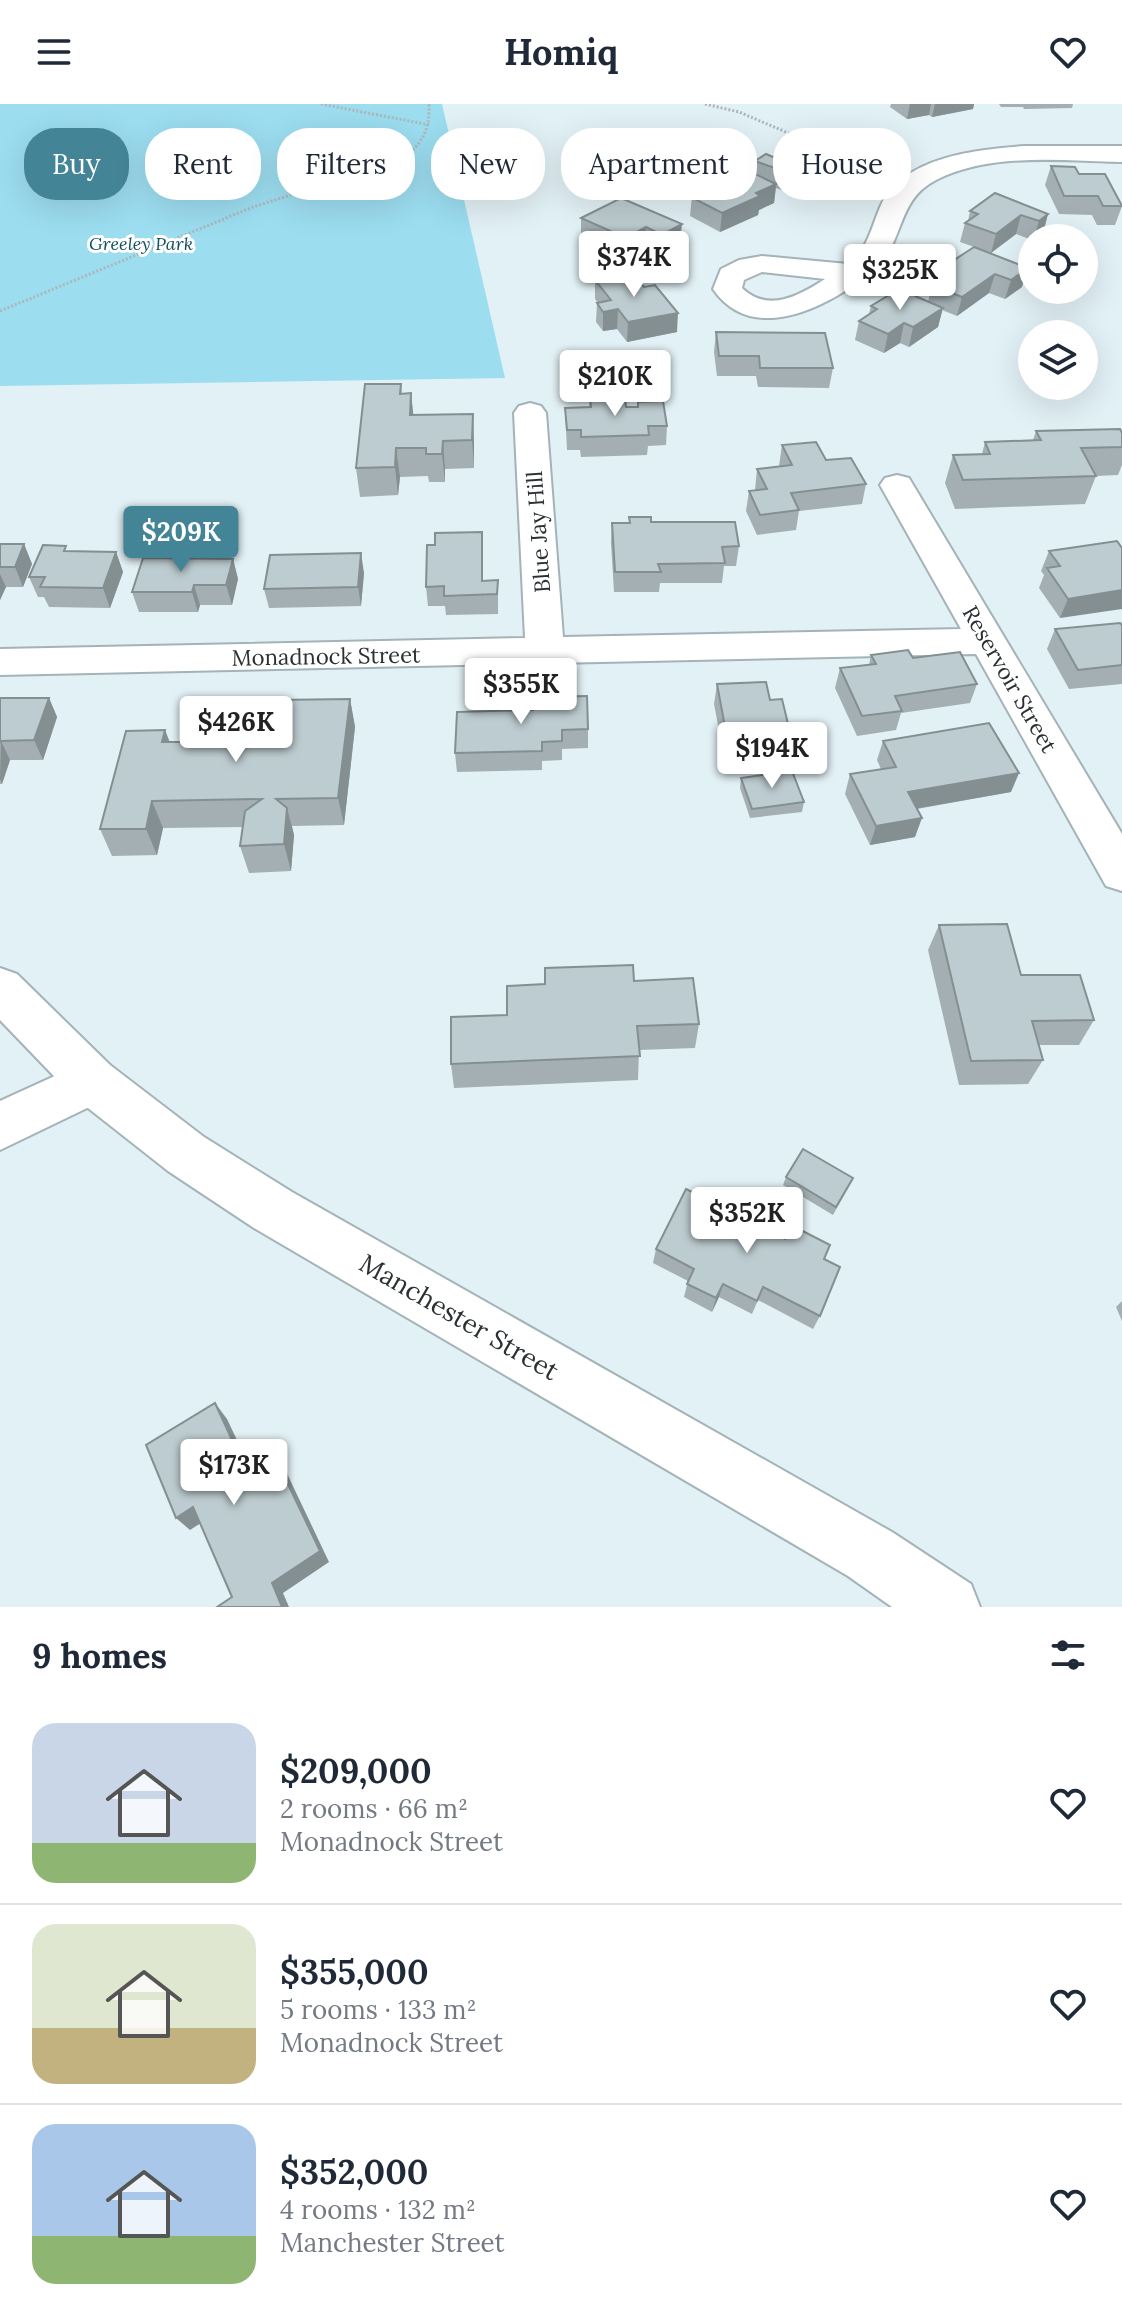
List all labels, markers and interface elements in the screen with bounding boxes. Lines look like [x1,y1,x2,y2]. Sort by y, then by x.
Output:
text: Homiq [504,29,618,75]
icon: menu [32,30,76,74]
icon: heart [1046,30,1090,74]
chip: Buy [24,128,129,200]
chip: Rent [145,128,261,200]
chip: Filters [277,128,415,200]
chip: New [431,128,545,200]
chip: Apartment [561,128,757,200]
chip: House [773,128,911,200]
map controls [1018,224,1098,400]
button: locate [1018,224,1098,304]
pin: $374K [578,231,690,299]
park label: Greeley Park [89,232,193,255]
text: $374K [597,240,671,273]
pin: $325K [844,244,956,312]
text: $325K [862,253,938,286]
button: layers [1018,320,1098,400]
pin: $210K [559,350,671,418]
text: $210K [578,359,652,392]
street label: Blue Jay Hill [520,470,556,594]
pin: $209K [125,506,237,574]
text: $209K [141,515,221,548]
street label: Reservoir Street [957,600,1064,758]
street label: Monadnock Street [231,640,421,672]
pin: $355K [465,658,577,726]
text: $355K [483,667,559,700]
pin: $426K [180,696,292,764]
text: $426K [198,705,274,738]
pin: $194K [716,722,828,790]
text: $194K [735,731,809,764]
pin: $352K [691,1187,803,1255]
text: $352K [709,1196,785,1229]
street label: Manchester Street [354,1246,565,1387]
pin: $173K [178,1439,290,1507]
text: $173K [198,1448,270,1481]
icon: filters [1046,1633,1090,1677]
text: 9 homes [32,1634,167,1677]
text: $209,000 [280,1749,432,1792]
icon: home [96,1755,192,1851]
icon: heart [1046,1781,1090,1825]
text: 2 rooms · 66 m² [280,1792,468,1825]
text: Monadnock Street [280,1825,503,1858]
text: $355,000 [280,1950,429,1993]
icon: home [96,1956,192,2052]
icon: heart [1046,1982,1090,2026]
text: 5 rooms · 133 m² [280,1993,476,2026]
text: Monadnock Street [280,2026,503,2059]
text: $352,000 [280,2150,428,2193]
icon: home [96,2156,192,2252]
icon: heart [1046,2182,1090,2226]
text: 4 rooms · 132 m² [280,2193,476,2226]
text: Manchester Street [280,2226,505,2259]

